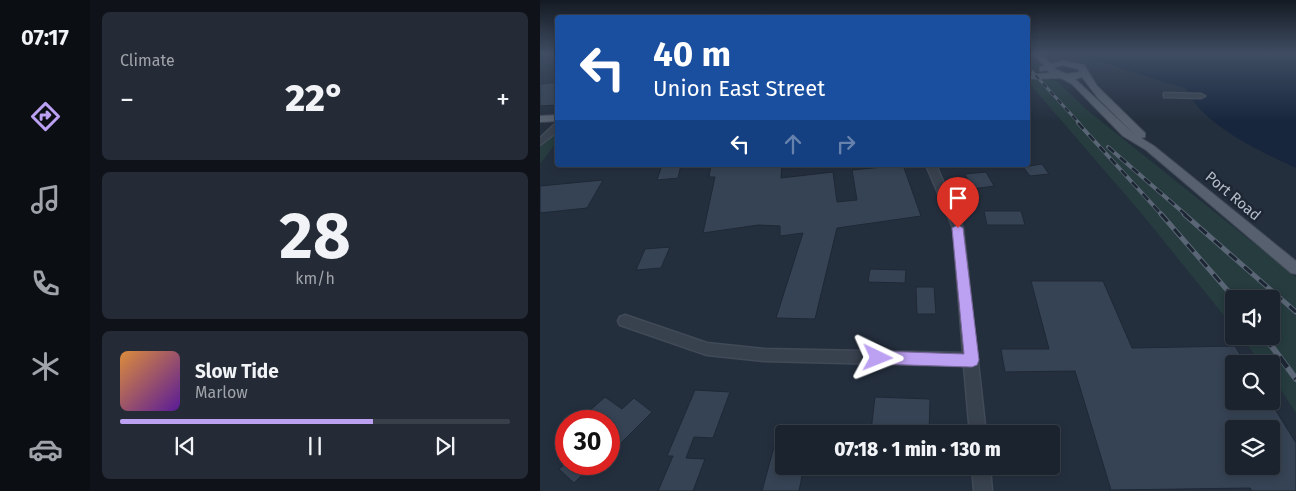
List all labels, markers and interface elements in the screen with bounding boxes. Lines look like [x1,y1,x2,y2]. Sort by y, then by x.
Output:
text: 07:17 [21,24,69,51]
text: 40 m [653,33,731,75]
icon: left [570,35,635,100]
text: Climate [120,51,175,70]
text: 22° [285,75,345,121]
text: Union East Street [653,75,825,102]
text: − [120,83,134,116]
text: + [496,83,510,116]
icon: directions [28,99,63,134]
icon: left [726,130,754,158]
icon: ahead [779,130,807,158]
icon: right [832,130,860,158]
street label: Port Road [1202,168,1264,224]
pin [937,177,979,228]
icon: music [28,182,63,217]
icon: arrive [944,184,972,212]
text: 28 [279,197,351,275]
icon: phone [28,266,63,301]
text: km/h [295,269,335,288]
map controls [1225,290,1280,475]
button: sound [1225,290,1280,345]
position arrow [851,331,903,383]
icon: climate [28,349,63,384]
button: search [1225,355,1280,410]
text: Slow Tide [195,360,279,383]
text: Marlow [195,383,248,402]
speed limit sign: 30 [555,410,620,475]
button: layers [1225,420,1280,475]
icon: car [28,432,63,467]
icon: previous [171,432,199,460]
icon: pause [301,432,329,460]
icon: next [431,432,459,460]
text: 07:18 · 1 min · 130 m [834,438,1001,461]

